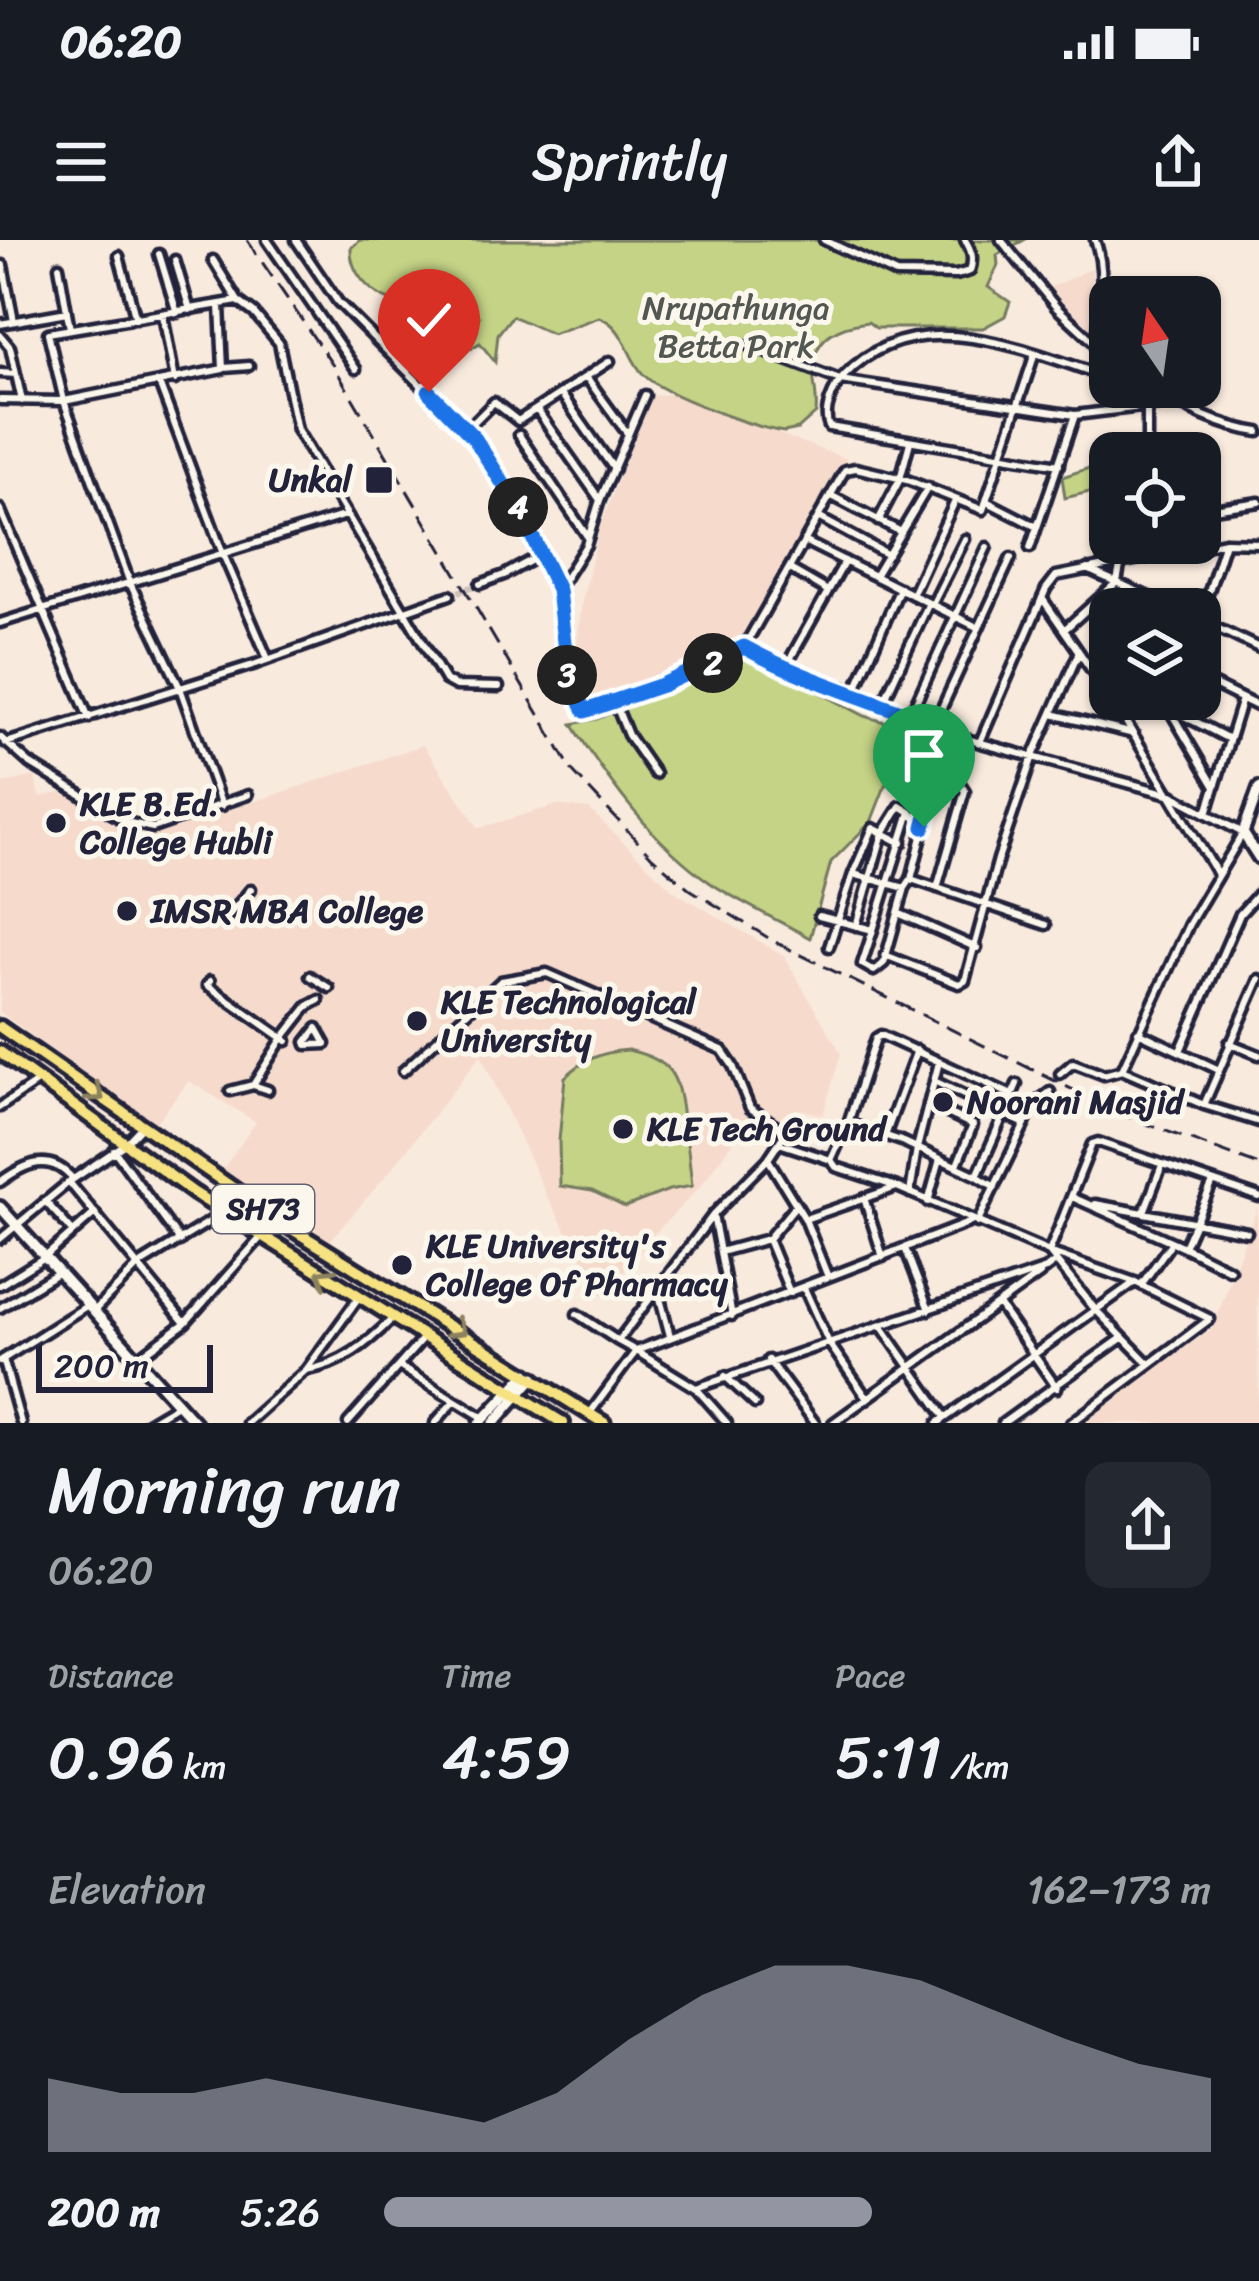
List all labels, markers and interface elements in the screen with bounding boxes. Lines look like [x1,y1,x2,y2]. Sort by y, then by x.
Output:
text: 06:20 [60,2,182,82]
text: Sprintly [532,114,727,210]
icon: menu [48,129,114,195]
icon: share [1145,129,1211,195]
pin [378,269,480,392]
north arrow [1089,276,1221,408]
map controls [1089,276,1221,720]
park label: Nrupathunga Betta Park [642,279,830,375]
icon: check [396,287,462,353]
button: locate [1089,432,1221,564]
place label: Unkal [269,451,354,509]
marker: Unkal [363,464,395,496]
pin: 4 [488,477,548,537]
text: 4 [508,478,528,536]
button: layers [1089,588,1221,720]
pin: 2 [683,633,743,693]
text: 2 [703,634,723,692]
pin: 3 [537,645,597,705]
text: 3 [558,646,576,704]
pin [873,704,975,827]
icon: arrive [891,722,957,788]
place label: KLE B.Ed. College Hubli [79,775,274,871]
marker: KLE B.Ed. College Hubli [43,810,69,836]
place label: IMSR MBA College [149,882,423,940]
marker: IMSR MBA College [114,898,140,924]
place label: KLE Technological University [440,973,698,1069]
marker: KLE Technological University [404,1008,430,1034]
place label: Noorani Masjid [966,1073,1186,1131]
one-way arrow [83,1079,104,1101]
marker: Noorani Masjid [930,1089,956,1115]
place label: KLE Tech Ground [646,1100,888,1158]
marker: KLE Tech Ground [610,1116,636,1142]
road number: SH73 [212,1185,314,1233]
place label: KLE University's College Of Pharmacy [425,1217,729,1313]
marker: KLE University's College Of Pharmacy [389,1252,415,1278]
one-way arrow [316,1268,338,1290]
one-way arrow [445,1315,467,1337]
text: 200 m [54,1337,149,1395]
scale bar [36,1339,213,1392]
text: Morning run [48,1432,401,1549]
button: share [1085,1462,1211,1588]
text: 06:20 [48,1536,154,1605]
text: Distance [48,1647,173,1705]
text: Time [442,1647,511,1705]
text: Pace [835,1647,905,1705]
text: 0.96 [48,1705,175,1811]
text: 4:59 [442,1705,571,1811]
text: 5:11 [835,1705,942,1811]
text: km [175,1738,226,1796]
text: /km [942,1738,1009,1796]
text: Elevation [48,1855,206,1924]
text: 162–173 m [1027,1855,1211,1924]
text: 200 m [48,2178,160,2247]
text: 5:26 [240,2178,320,2247]

